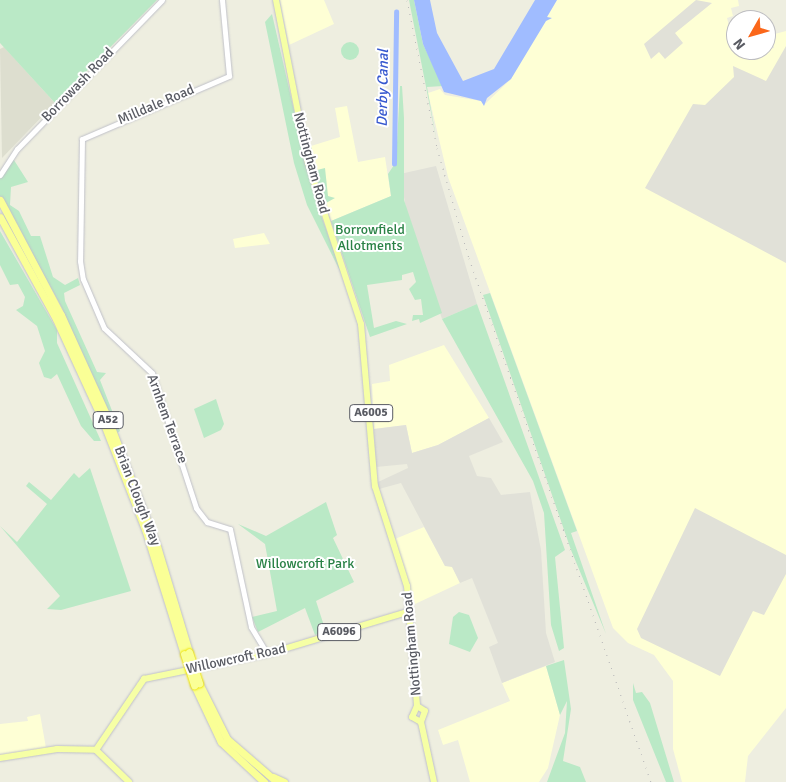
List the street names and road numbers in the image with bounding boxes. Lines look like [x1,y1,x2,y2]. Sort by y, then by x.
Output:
street label: Borrowash Road [38,44,118,126]
street label: Milldale Road [115,81,197,129]
street label: Nottingham Road [289,110,333,216]
street label: Arnhem Terrace [143,372,191,466]
road number: A6005 [348,403,394,422]
road number: A52 [92,410,124,430]
street label: Brian Clough Way [110,444,164,548]
street label: Nottingham Road [399,591,425,697]
road number: A6096 [316,622,362,642]
street label: Willowcroft Road [185,640,287,678]

